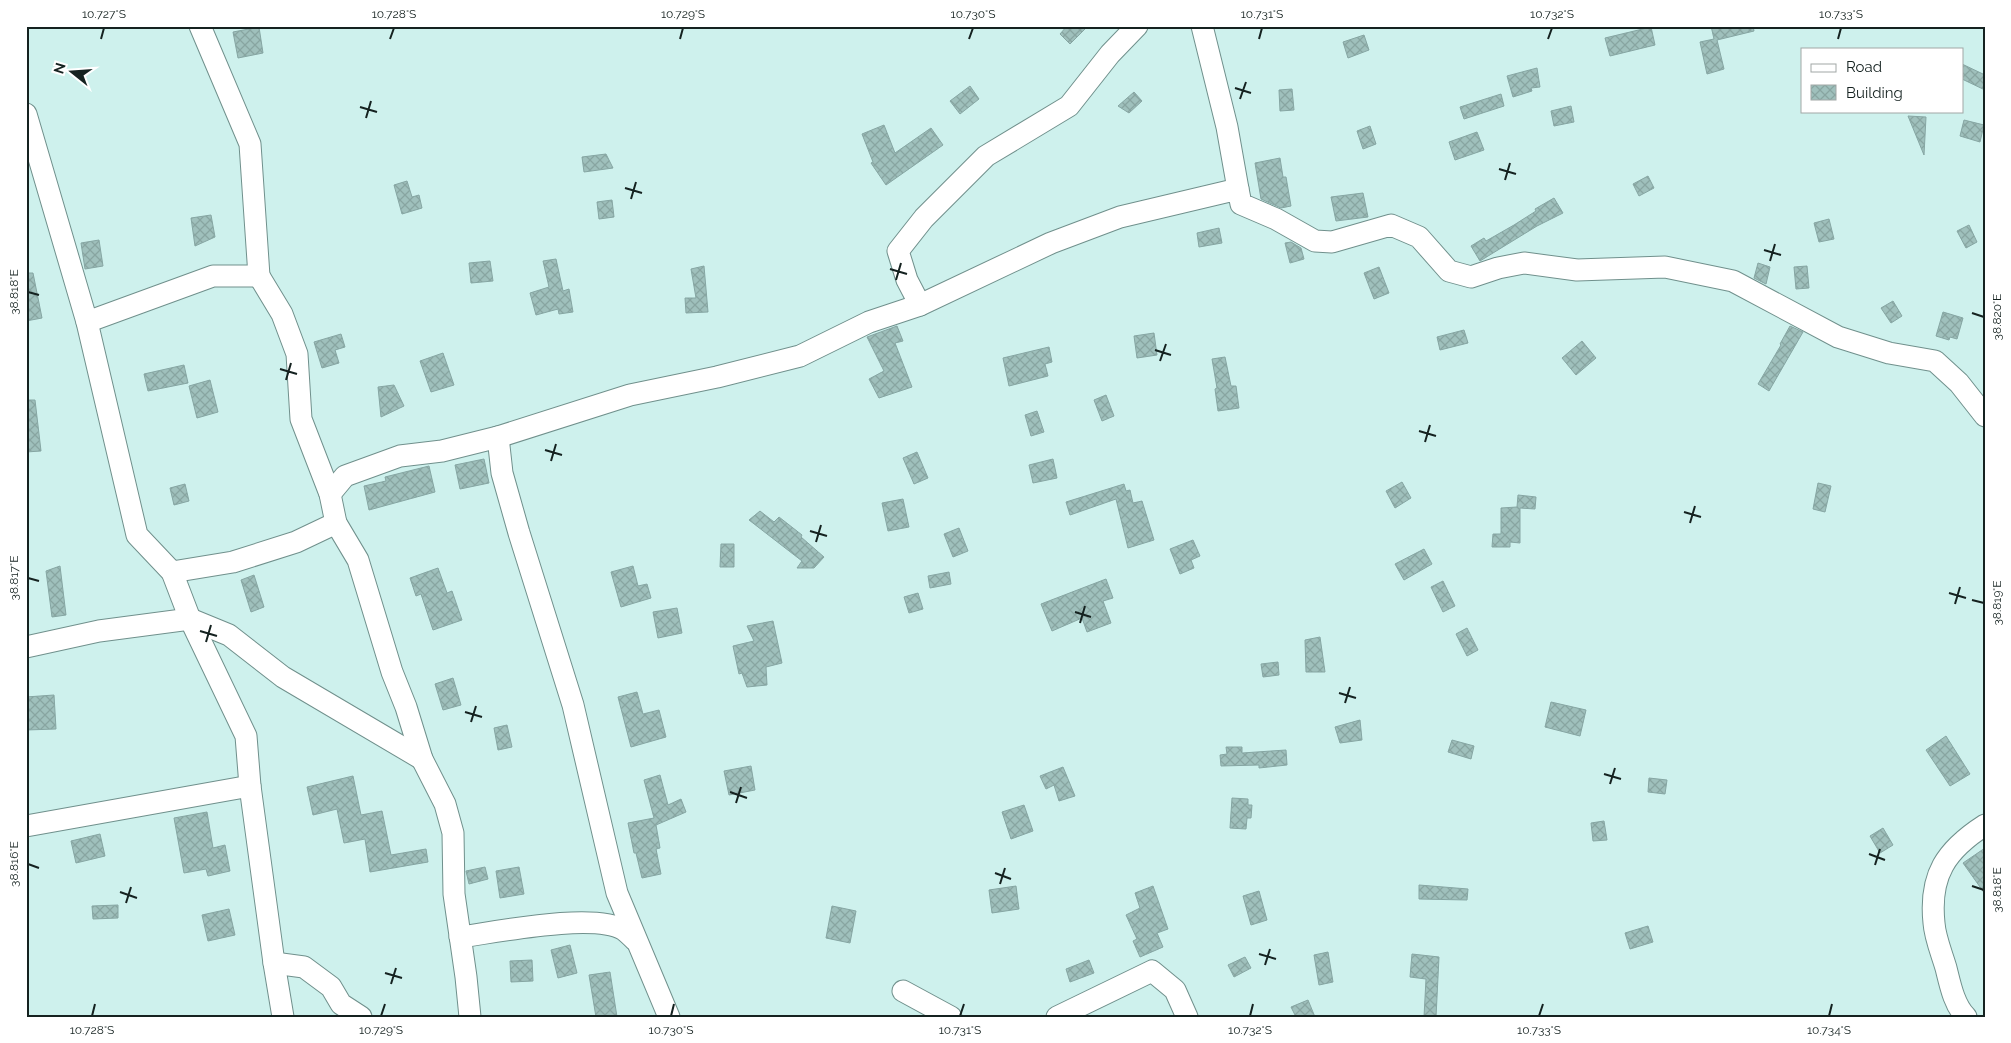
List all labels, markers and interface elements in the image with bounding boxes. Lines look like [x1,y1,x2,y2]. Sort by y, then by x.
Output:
text: 10.727°S [82,7,126,21]
text: 10.728°S [372,7,416,21]
text: 10.729°S [661,7,705,21]
text: 10.730°S [951,7,995,21]
text: 10.731°S [1241,7,1283,21]
text: 10.732°S [1530,7,1574,21]
text: 10.733°S [1819,7,1863,21]
north arrow [48,48,98,98]
legend [1801,48,1964,112]
text: Road [1846,58,1882,76]
text: N [50,61,69,76]
text: Building [1846,84,1903,102]
text: 38.818°E [7,269,21,315]
text: 38.820°E [1990,294,2004,340]
text: 38.817°E [7,556,21,600]
text: 38.819°E [1990,580,2004,626]
text: 38.816°E [7,841,21,887]
text: 38.818°E [1990,867,2004,913]
text: 10.728°S [70,1023,114,1037]
text: 10.729°S [359,1023,403,1037]
text: 10.730°S [649,1023,693,1037]
text: 10.731°S [939,1023,981,1037]
text: 10.732°S [1228,1023,1272,1037]
text: 10.733°S [1517,1023,1561,1037]
text: 10.734°S [1807,1023,1851,1037]

